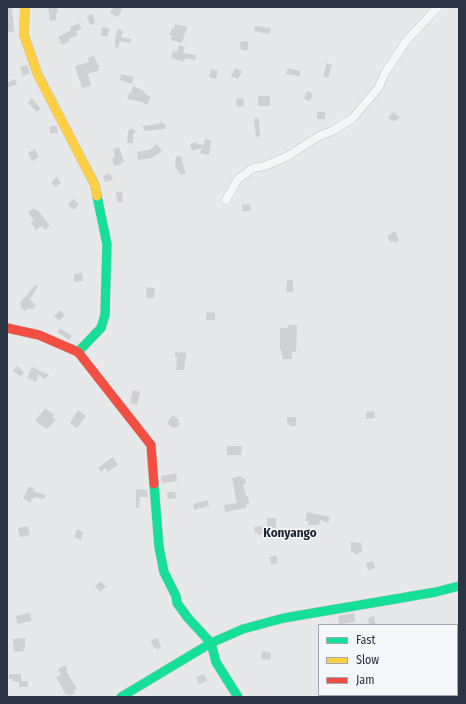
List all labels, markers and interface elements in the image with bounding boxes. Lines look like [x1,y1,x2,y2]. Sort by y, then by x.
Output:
district label: Konyango [263,525,317,541]
legend [318,624,458,696]
text: Fast [356,633,375,647]
text: Slow [356,653,379,667]
text: Jam [356,673,374,687]

